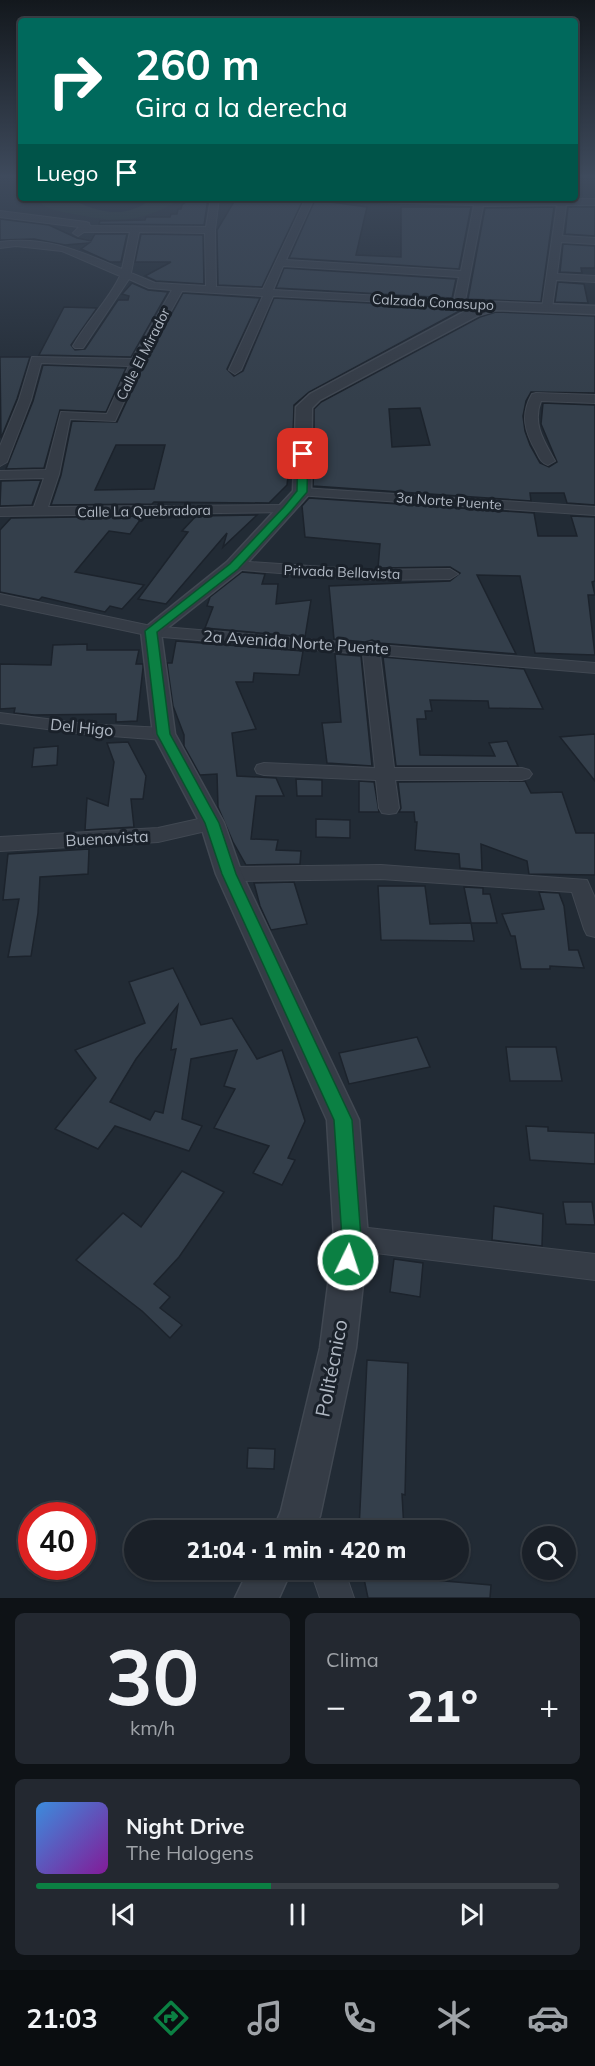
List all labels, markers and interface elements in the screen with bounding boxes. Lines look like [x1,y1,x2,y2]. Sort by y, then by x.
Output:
text: 260 m [135,38,260,91]
icon: right [36,42,114,120]
text: Gira a la derecha [135,90,348,124]
icon: arrive [110,156,143,189]
text: Luego [36,159,98,187]
street label: Calzada Conasupo [371,290,495,314]
street label: Calle El Mirador [112,304,174,403]
pin [277,428,328,479]
icon: arrive [286,437,319,470]
street label: 3a Norte Puente [396,488,502,514]
street label: Calle La Quebradora [77,501,211,521]
street label: Privada Bellavista [283,561,401,583]
street label: 2a Avenida Norte Puente [203,626,389,658]
street label: Del Higo [49,714,115,740]
street label: Buenavista [65,826,149,850]
position arrow [316,1228,380,1292]
street label: Politécnico [309,1317,353,1419]
speed limit sign: 40 [18,1502,96,1580]
map controls [522,1526,576,1580]
button: search [522,1526,576,1580]
text: 21:04 · 1 min · 420 m [187,1536,406,1564]
text: 30 [106,1627,199,1725]
text: Clima [326,1647,379,1672]
text: 21° [407,1677,478,1733]
text: − [326,1685,346,1726]
text: + [539,1685,559,1726]
text: km/h [130,1715,175,1740]
text: Night Drive [126,1812,245,1840]
text: The Halogens [126,1840,254,1865]
icon: previous [107,1898,140,1931]
icon: pause [281,1898,314,1931]
icon: next [455,1898,488,1931]
icon: directions [150,1997,192,2039]
icon: music [244,1997,286,2039]
icon: phone [338,1997,380,2039]
icon: climate [433,1997,475,2039]
icon: car [527,1997,569,2039]
text: 21:03 [26,2001,98,2035]

